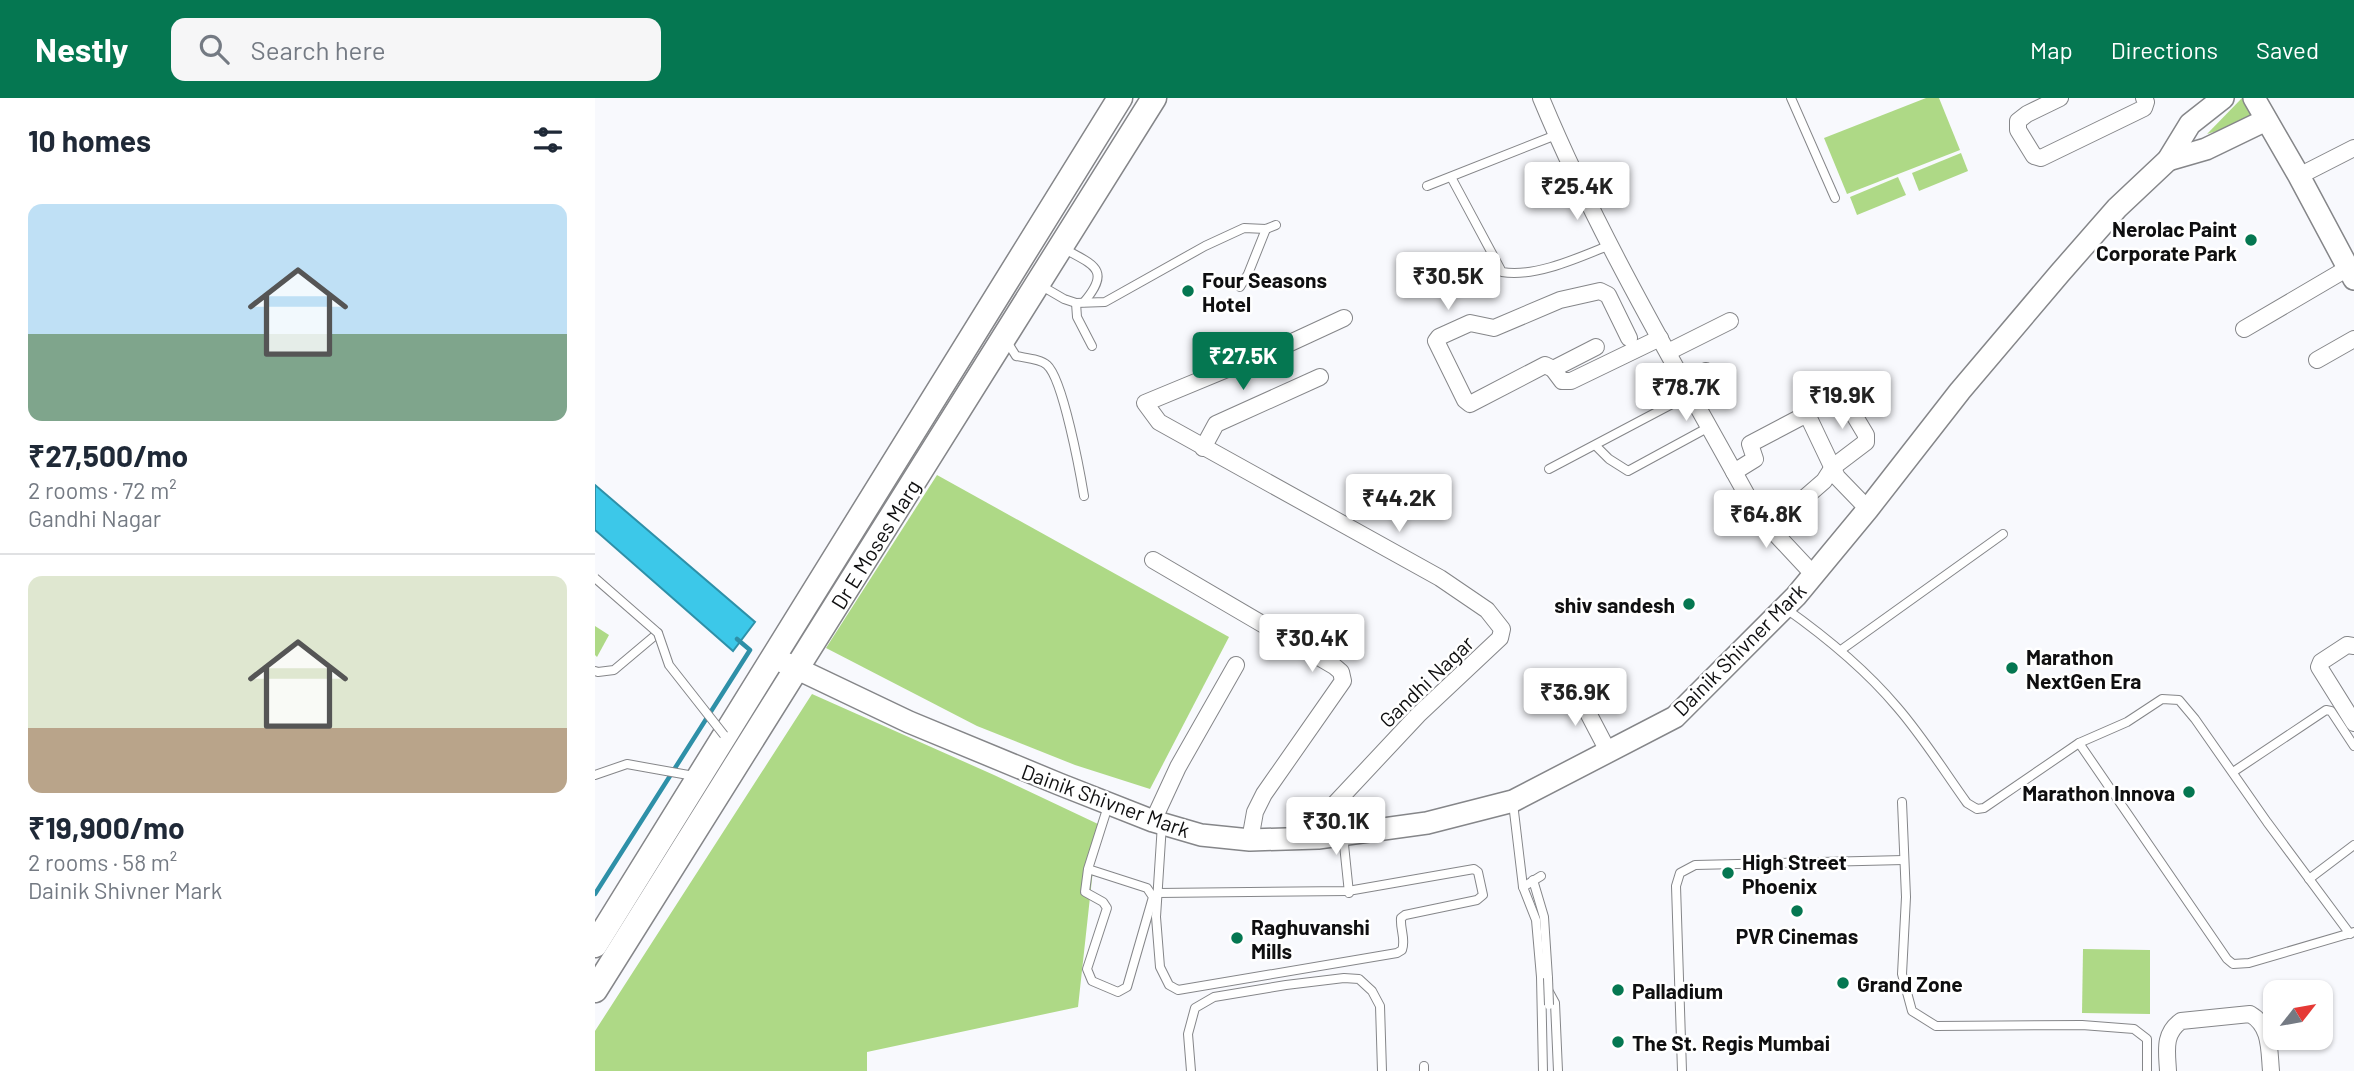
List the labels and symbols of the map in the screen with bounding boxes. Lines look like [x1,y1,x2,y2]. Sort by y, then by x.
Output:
pin: ₹25.4K [1520,162,1634,222]
place label: Nerolac Paint Corporate Park [2096,216,2237,265]
marker: Nerolac Paint Corporate Park [2243,232,2259,248]
pin: ₹30.5K [1391,252,1505,312]
place label: Four Seasons Hotel [1202,267,1327,316]
marker: Four Seasons Hotel [1180,283,1196,299]
pin: ₹27.5K [1186,332,1300,392]
pin: ₹78.7K [1629,364,1743,423]
pin: ₹19.9K [1785,372,1899,431]
pin: ₹44.2K [1342,474,1456,534]
street label: Dr E Moses Marg [825,475,925,613]
pin: ₹64.8K [1709,490,1823,550]
street label: Dainik Shivner Mark [1667,577,1811,721]
place label: shiv sandesh [1554,592,1675,617]
marker: shiv sandesh [1681,596,1697,612]
pin: ₹30.4K [1255,614,1369,674]
street label: Gandhi Nagar [1374,630,1479,732]
place label: Marathon NextGen Era [2026,644,2141,693]
marker: Marathon NextGen Era [2004,660,2020,676]
pin: ₹36.9K [1518,668,1632,728]
street label: Dainik Shivner Mark [1018,758,1194,842]
place label: Marathon Innova [2022,780,2175,805]
marker: Marathon Innova [2181,784,2197,800]
pin: ₹30.1K [1279,798,1393,857]
place label: High Street Phoenix [1742,849,1847,898]
marker: High Street Phoenix [1720,865,1736,881]
marker: PVR Cinemas [1789,903,1805,919]
place label: Raghuvanshi Mills [1251,914,1370,963]
place label: PVR Cinemas [1736,923,1858,948]
marker: Raghuvanshi Mills [1229,930,1245,946]
place label: Grand Zone [1857,971,1963,996]
marker: Grand Zone [1835,975,1851,991]
place label: Palladium [1632,978,1723,1003]
north arrow [2263,980,2333,1050]
marker: Palladium [1610,982,1626,998]
place label: The St. Regis Mumbai [1632,1030,1830,1055]
marker: The St. Regis Mumbai [1610,1034,1626,1050]

